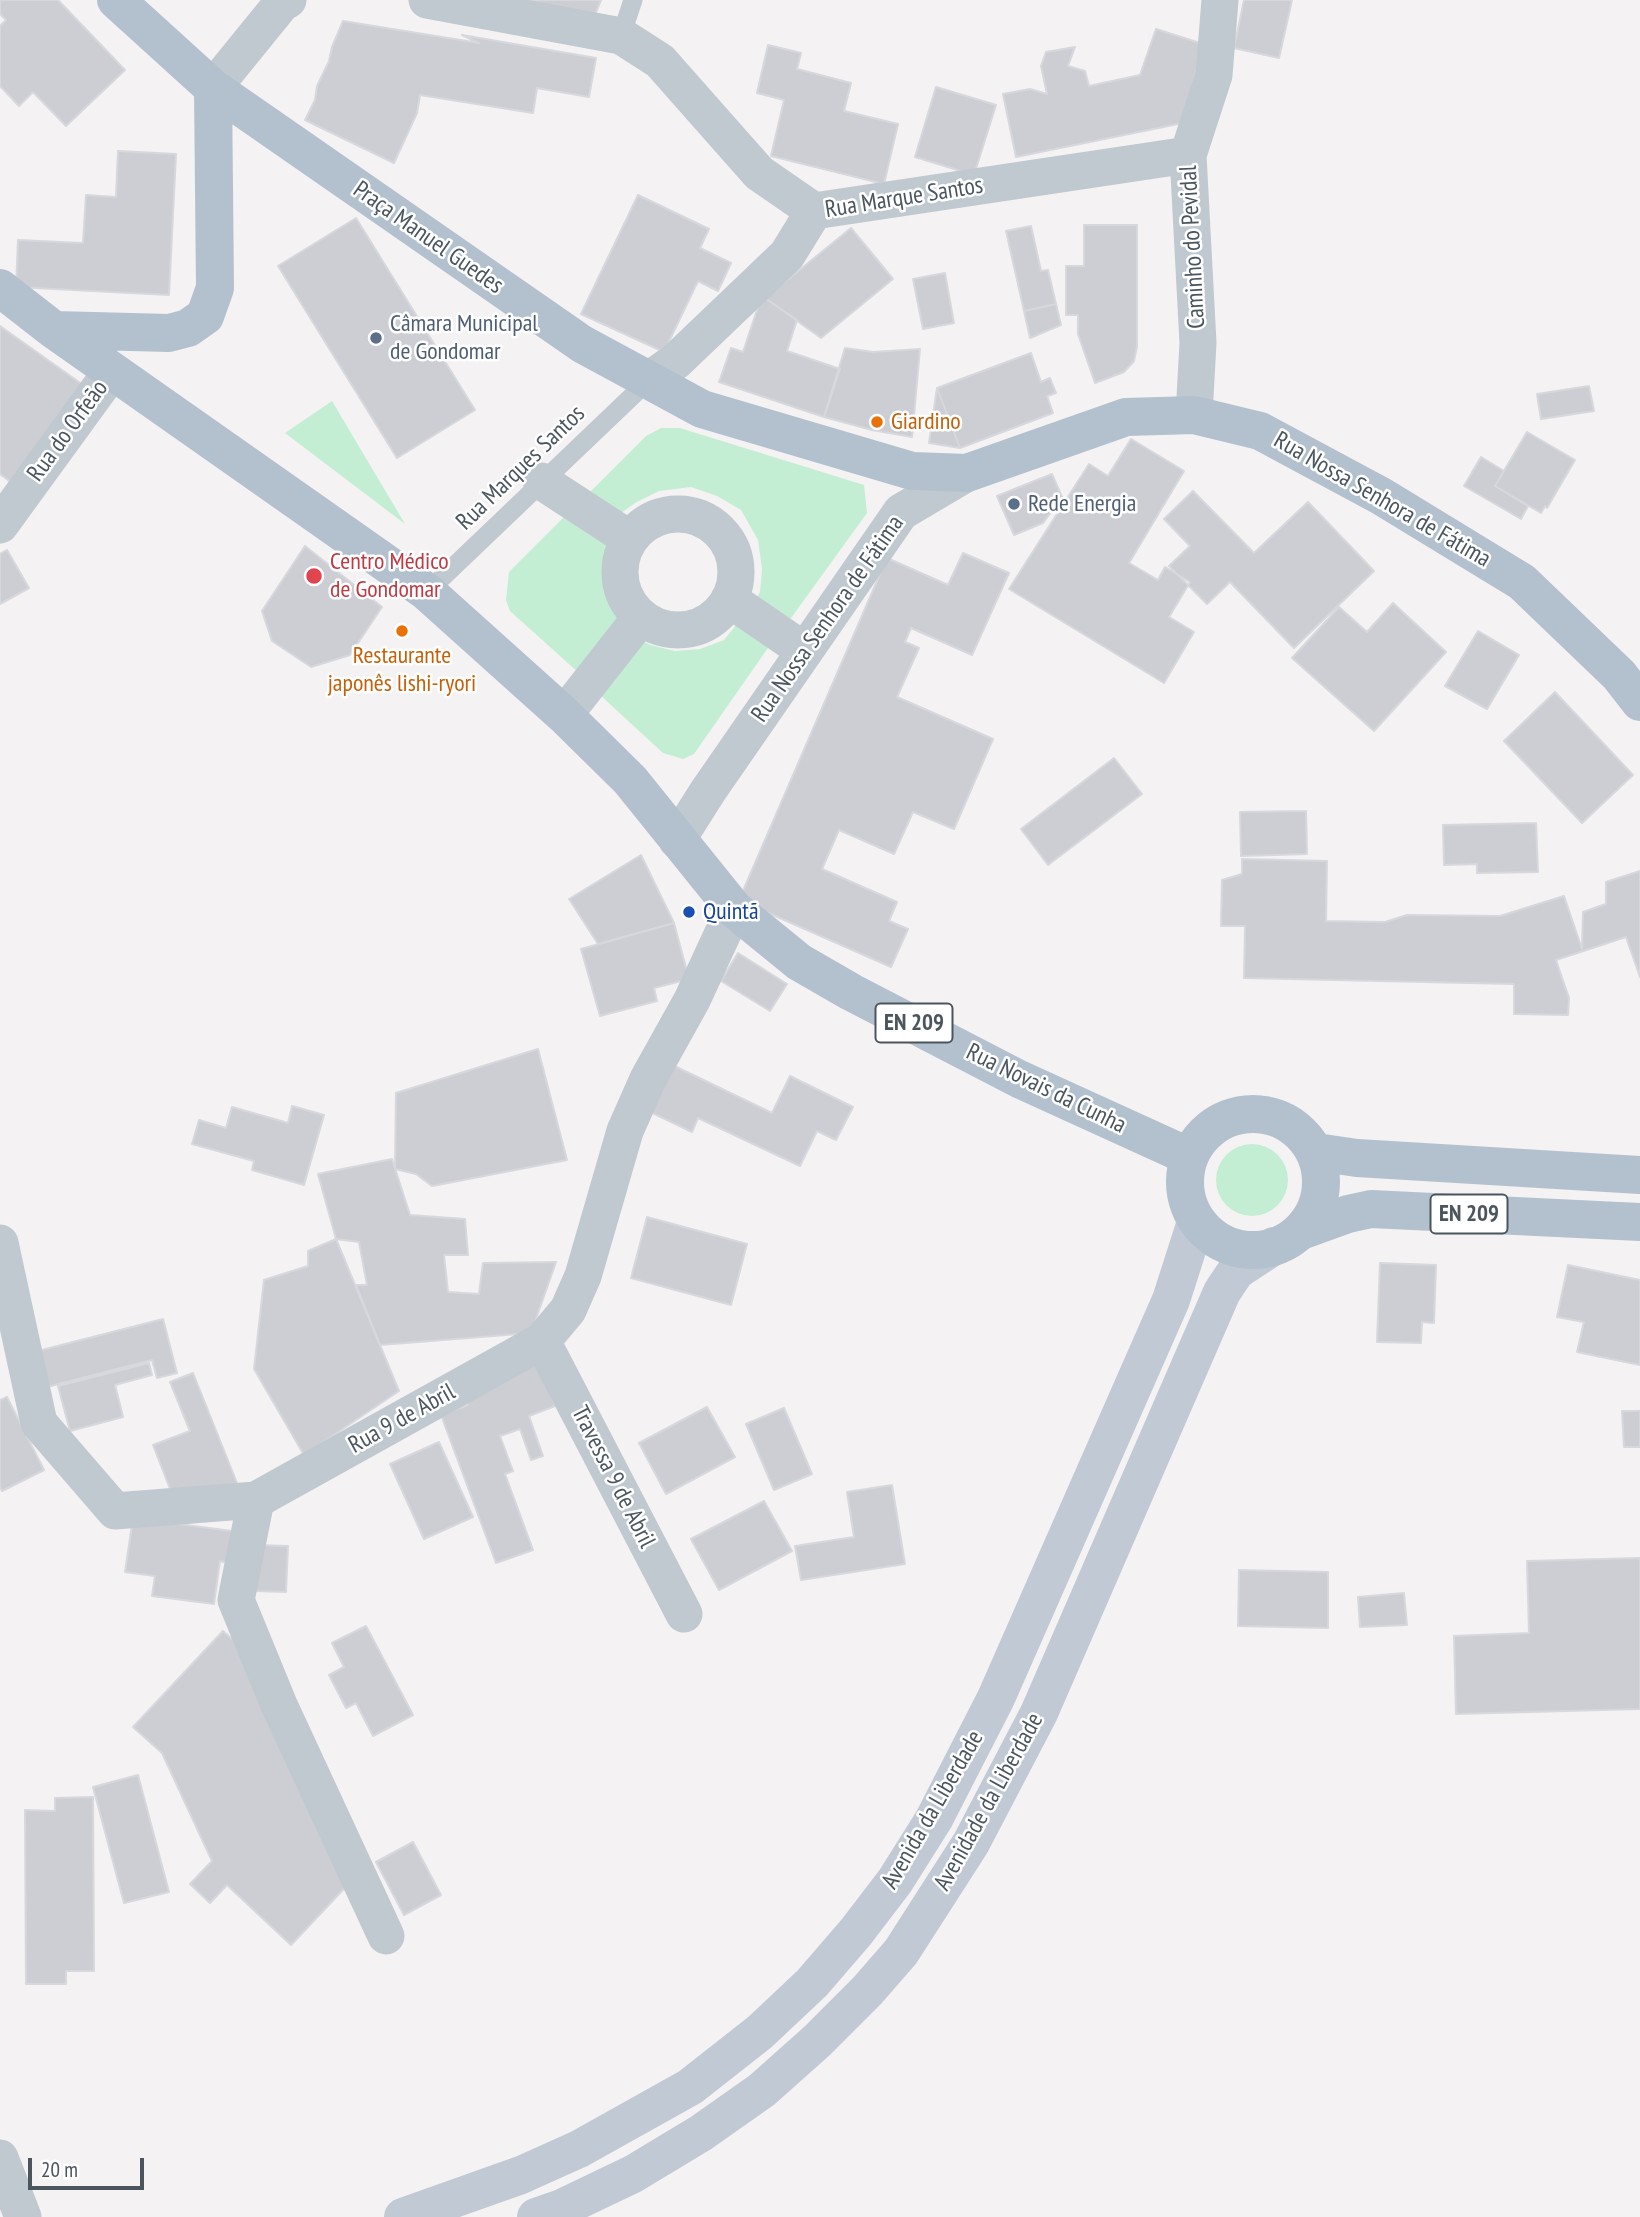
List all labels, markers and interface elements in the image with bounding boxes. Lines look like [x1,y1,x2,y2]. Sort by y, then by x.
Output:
street label: Caminho do Pevidal [1174,165,1212,329]
street label: Rua Marque Santos [823,171,985,225]
street label: Praça Manuel Guedes [347,176,509,300]
place label: Câmara Municipal de Gondomar [390,310,538,366]
marker: Câmara Municipal de Gondomar [368,330,384,346]
street label: Rua do Orfeão [22,375,114,487]
street label: Rua Marques Santos [451,400,591,536]
place label: Giardino [891,408,961,436]
marker: Giardino [869,414,885,430]
street label: Rua Nossa Senhora de Fátima [1268,426,1496,574]
place label: Rede Energia [1028,490,1136,518]
marker: Rede Energia [1006,496,1022,512]
street label: Rua Nossa Senhora de Fátima [746,510,910,728]
place label: Centro Médico de Gondomar [330,548,449,604]
marker: Centro Médico de Gondomar [304,566,324,586]
marker: Restaurante japonês lishi-ryori [394,623,410,639]
place label: Restaurante japonês lishi-ryori [328,642,476,698]
place label: Quintã [703,898,759,926]
marker: Quintã [681,904,697,920]
road number: EN 209 [876,1004,953,1042]
street label: Rua Novais da Cunha [962,1038,1130,1140]
road number: EN 209 [1430,1194,1508,1233]
street label: Rua 9 de Abril [344,1378,460,1460]
street label: Travessa 9 de Abril [565,1401,661,1553]
street label: Avenidade da Liberdade [928,1708,1050,1896]
street label: Avenida da Liberdade [876,1726,990,1894]
scale bar [32,2144,147,2188]
text: 20 m [41,2156,78,2183]

